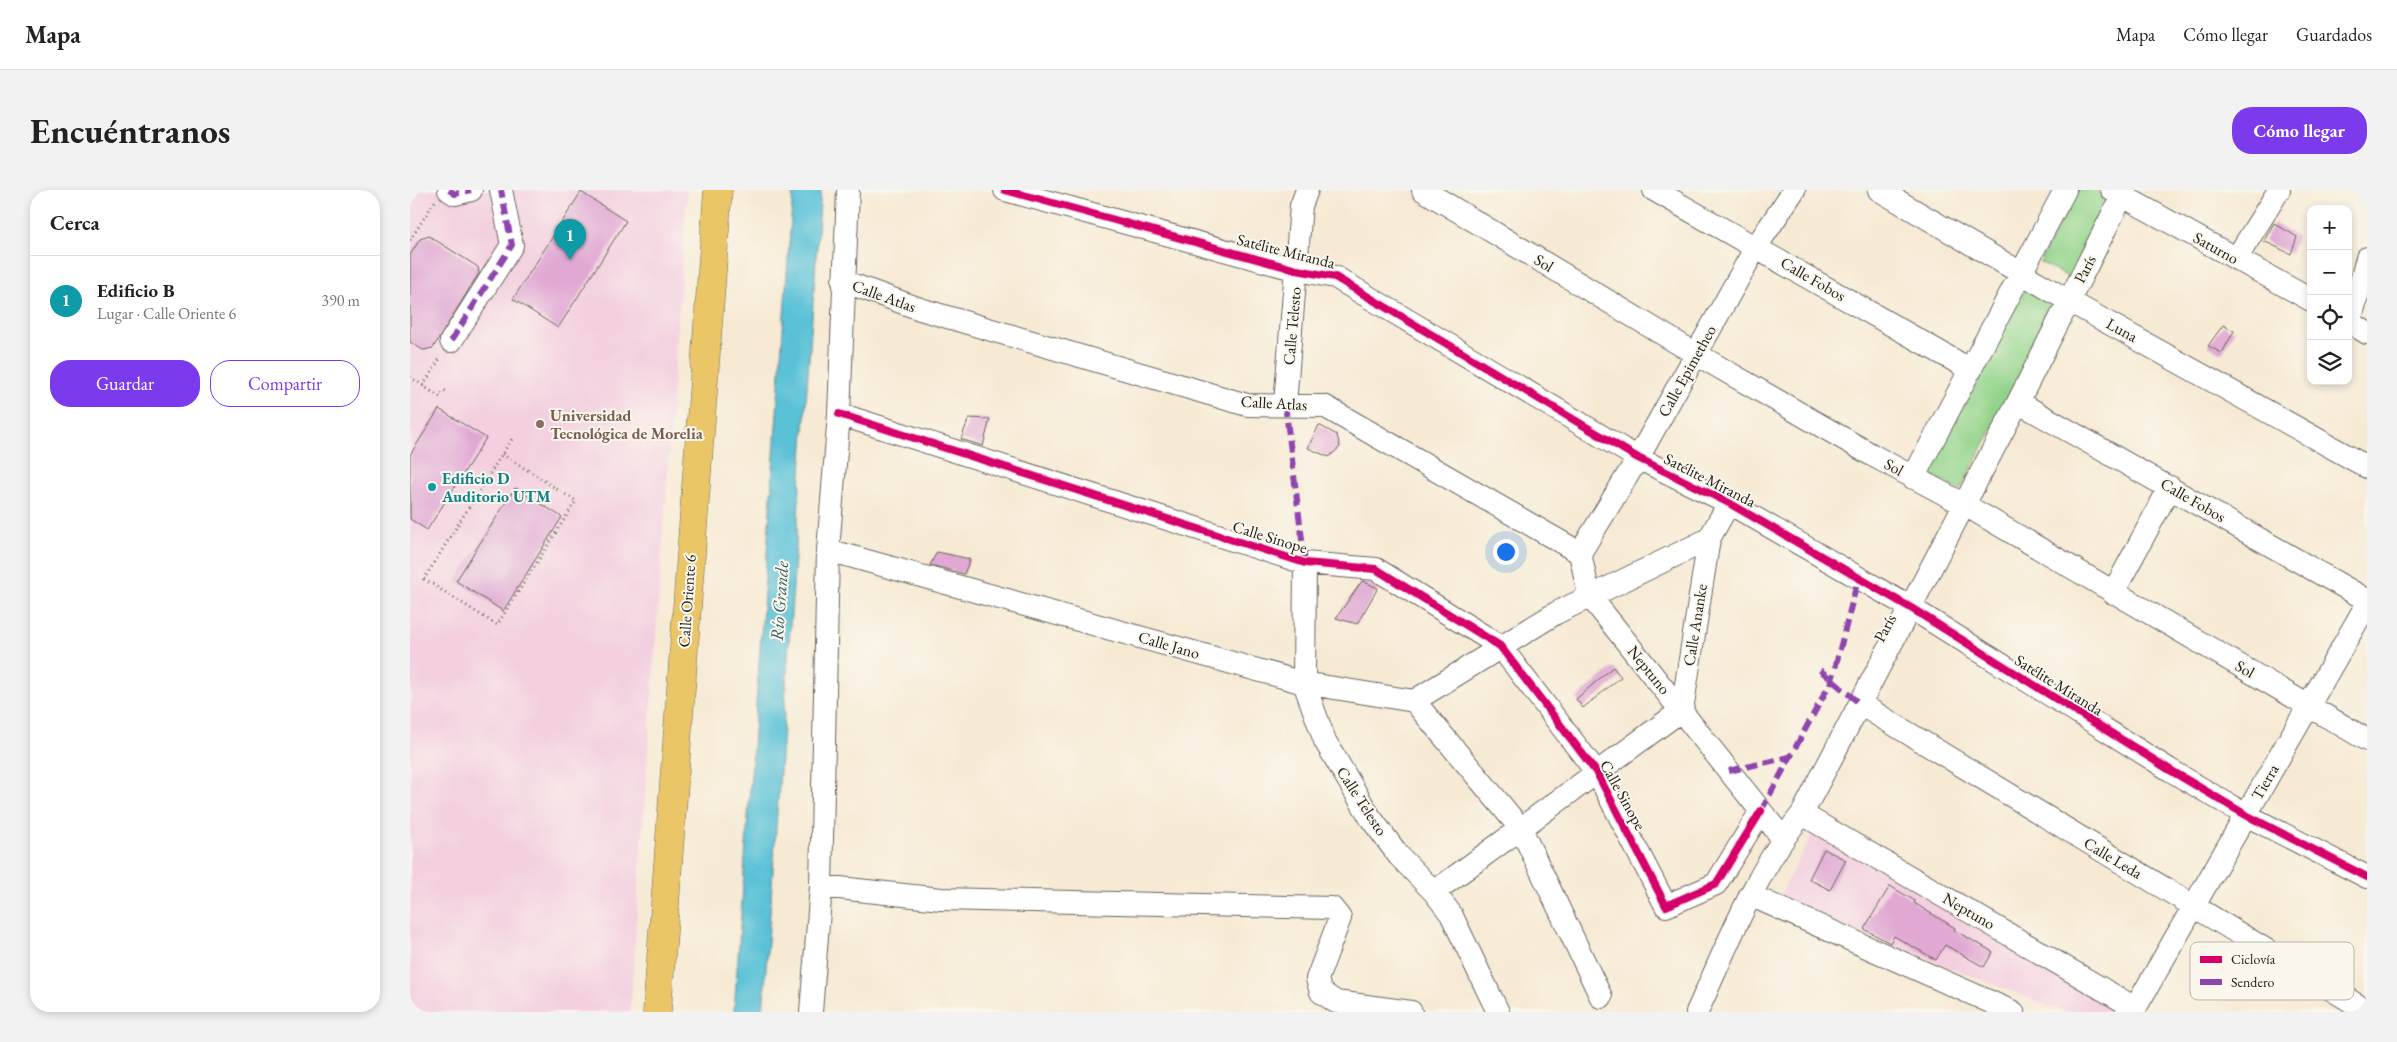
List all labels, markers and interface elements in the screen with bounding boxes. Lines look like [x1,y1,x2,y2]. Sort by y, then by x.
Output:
text: Mapa [25,19,81,50]
text: Mapa [2116,23,2155,46]
text: Cómo llegar [2183,23,2268,46]
text: Guardados [2296,23,2372,46]
button: Cómo llegar [2232,107,2367,154]
text: Encuéntranos [30,108,230,153]
map controls [2307,205,2352,385]
button: + [2307,205,2352,250]
text: Cerca [50,209,100,236]
pin: 1 [554,219,586,260]
street label: Saturno [2189,227,2243,269]
street label: Satélite Miranda [1235,229,1338,273]
street label: Sol [1530,249,1558,277]
button: − [2307,250,2352,295]
street label: París [2069,251,2101,287]
street label: Calle Fobos [1777,252,1849,306]
street label: Calle Atlas [849,275,919,317]
text: Edificio B [97,278,175,303]
street label: Calle Telesto [1278,286,1306,366]
text: 1 [62,290,70,311]
text: 390 m [321,290,360,311]
button: locate [2307,295,2352,340]
text: Lugar · Calle Oriente 6 [97,303,236,324]
street label: Luna [2103,313,2142,347]
street label: Calle Epimetheo [1653,321,1721,421]
button: layers [2307,340,2352,385]
button: Guardar [50,360,200,407]
button: Compartir [210,360,360,407]
street label: Calle Atlas [1240,391,1308,415]
place label: Universidad Tecnológica de Morelia [550,405,704,444]
marker: Universidad Tecnológica de Morelia [534,418,546,430]
street label: Satélite Miranda [1661,448,1760,512]
street label: Sol [1881,453,1908,481]
place label: Edificio D Auditorio UTM [441,468,551,507]
street label: Calle Fobos [2157,473,2229,527]
marker: Edificio D Auditorio UTM [426,481,438,493]
street label: Calle Sinope [1230,516,1310,558]
your location [1493,539,1519,565]
street label: Calle Oriente 6 [673,553,701,648]
water label: Río Grande [765,560,793,642]
street label: Calle Ananke [1678,582,1712,668]
street label: París [1869,610,1901,646]
street label: Calle Jano [1136,626,1202,664]
street label: Neptuno [1623,641,1675,699]
street label: Satélite Miranda [2011,650,2108,721]
street label: Sol [2232,655,2259,683]
street label: Calle Sinope [1595,756,1651,834]
street label: Tierra [2246,760,2284,804]
street label: Calle Telesto [1332,762,1392,840]
street label: Calle Leda [2080,832,2147,884]
street label: Neptuno [1939,888,1999,934]
legend [2190,942,2354,1000]
text: Ciclovía [2231,950,2276,968]
text: Sendero [2231,973,2275,991]

